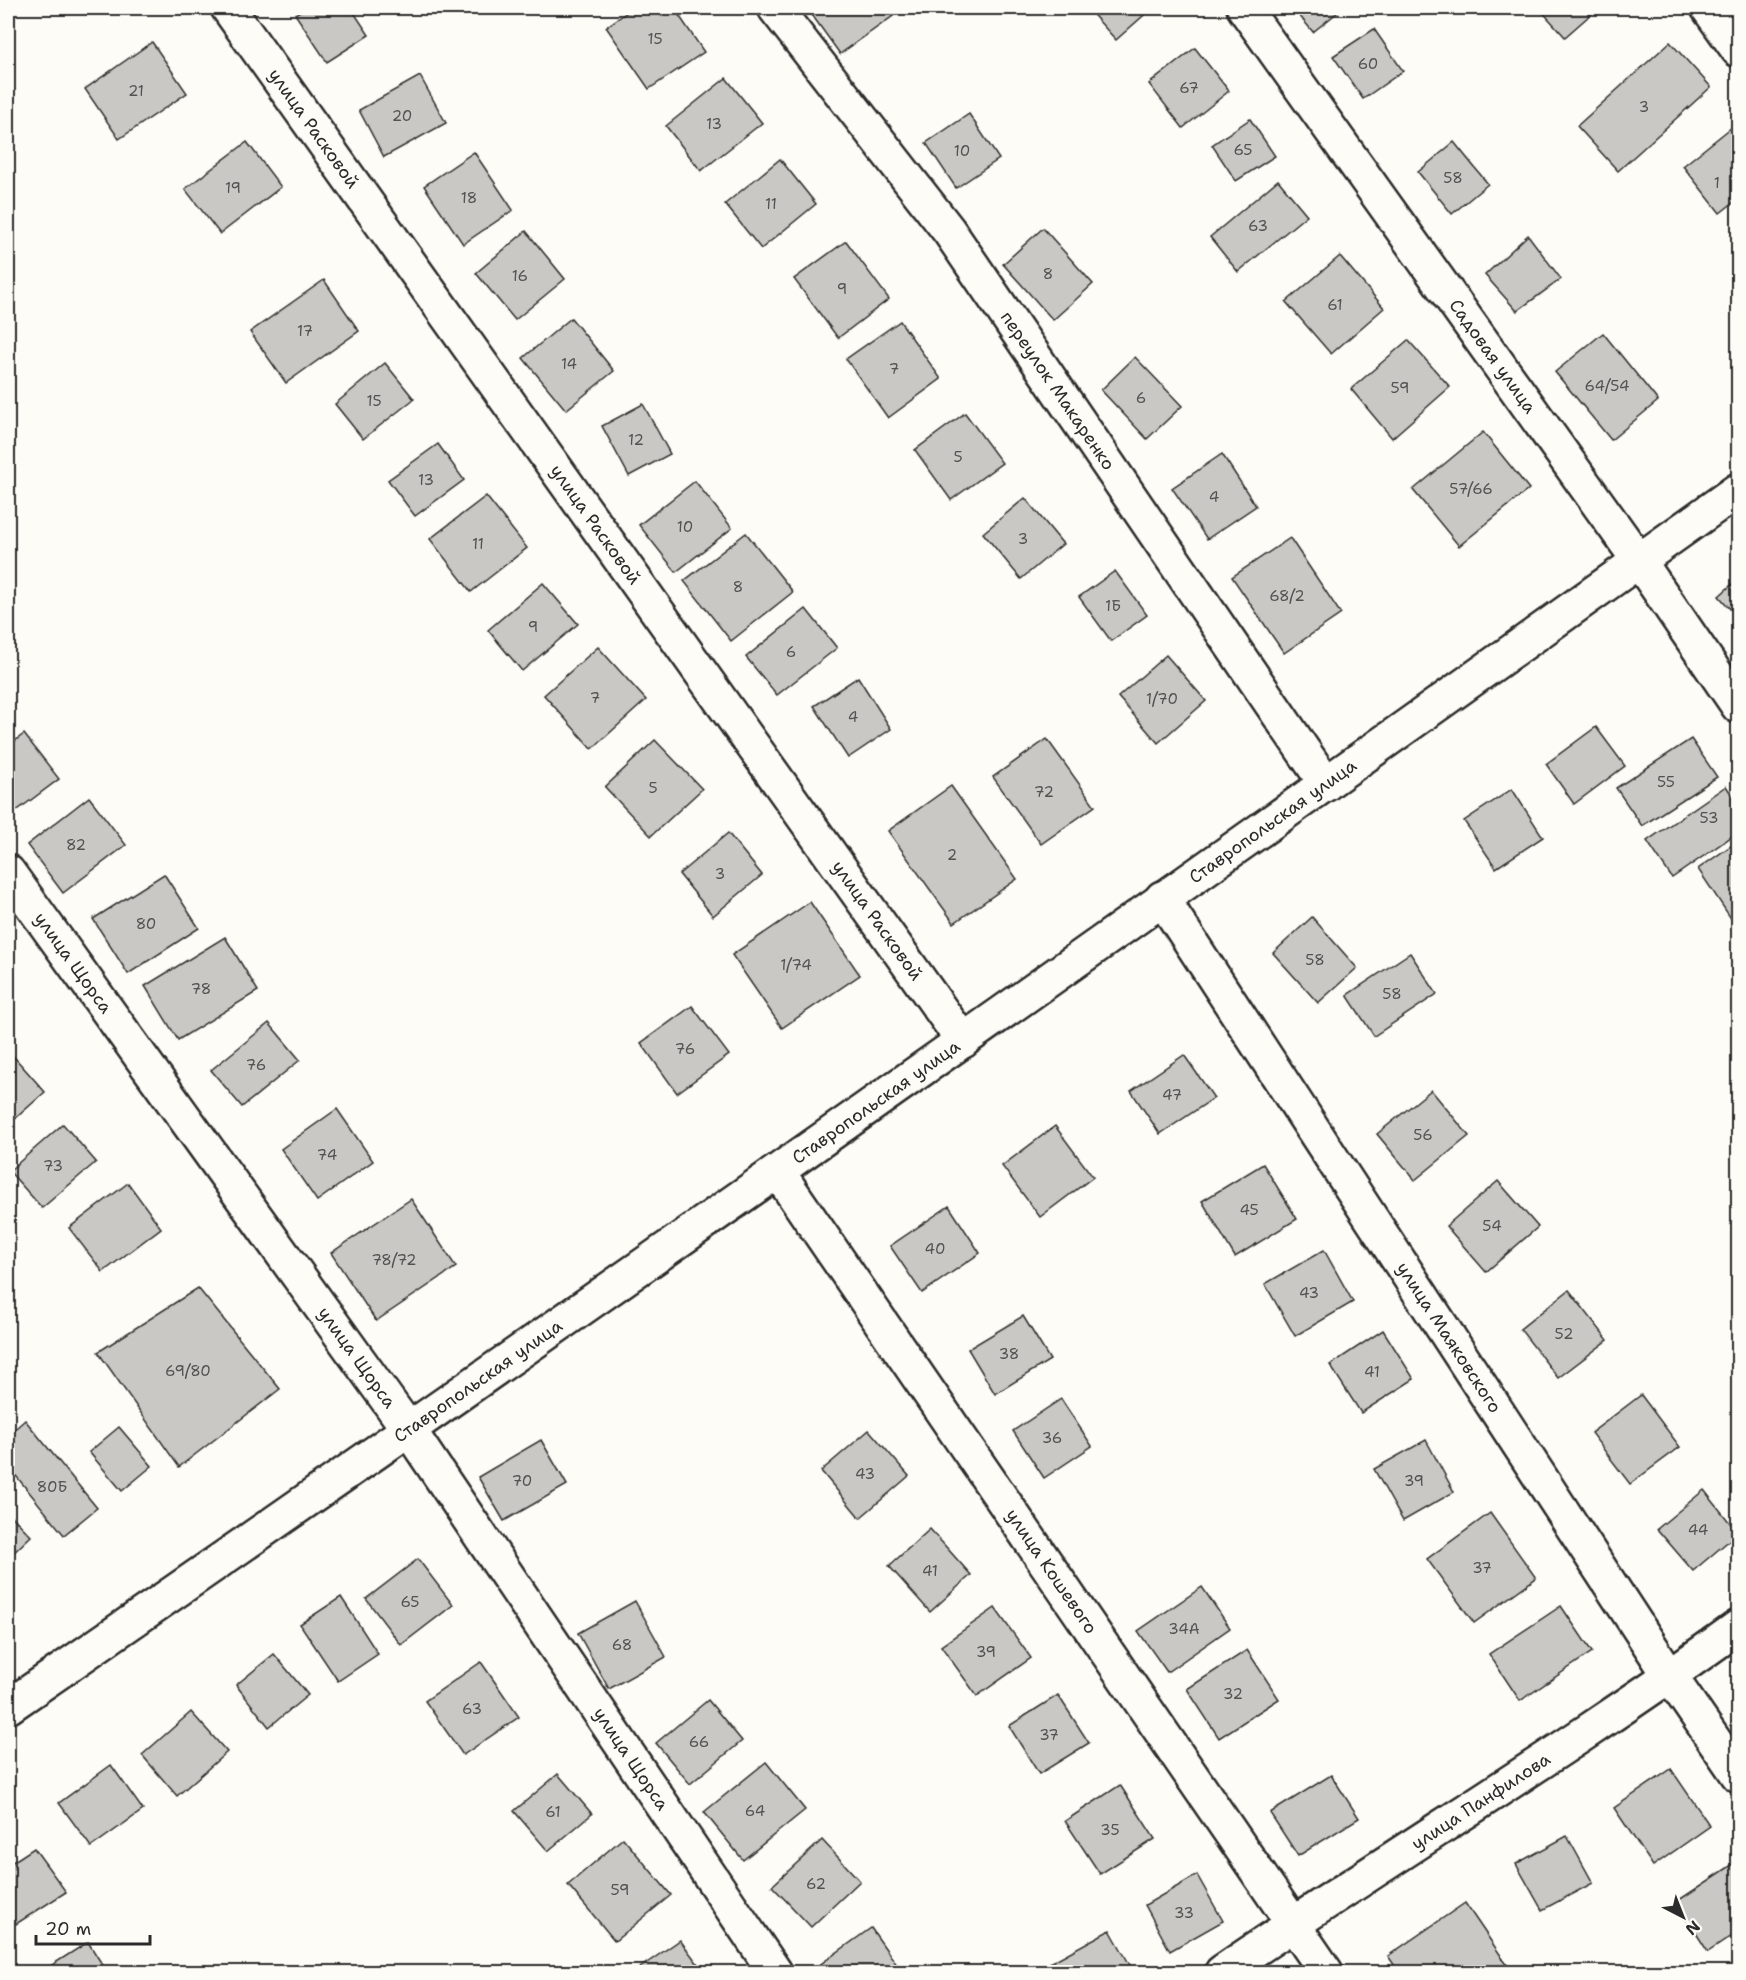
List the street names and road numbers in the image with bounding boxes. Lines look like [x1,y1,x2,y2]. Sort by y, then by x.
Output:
street label: улица Расковой [263,64,365,194]
street label: Садовая улица [1444,294,1542,418]
street label: переулок Макаренко [995,306,1121,475]
street label: улица Расковой [545,460,647,590]
street label: Ставропольская улица [1184,754,1361,889]
street label: улица Расковой [826,856,928,986]
street label: улица Щорса [29,907,118,1018]
street label: Ставропольская улица [787,1034,965,1170]
street label: улица Маяковского [1391,1257,1507,1418]
street label: улица Щорса [312,1302,402,1413]
street label: Ставропольская улица [389,1314,567,1448]
street label: улица Кошевого [1000,1504,1103,1639]
street label: улица Щорса [588,1703,674,1815]
street label: улица Панфилова [1407,1747,1555,1855]

